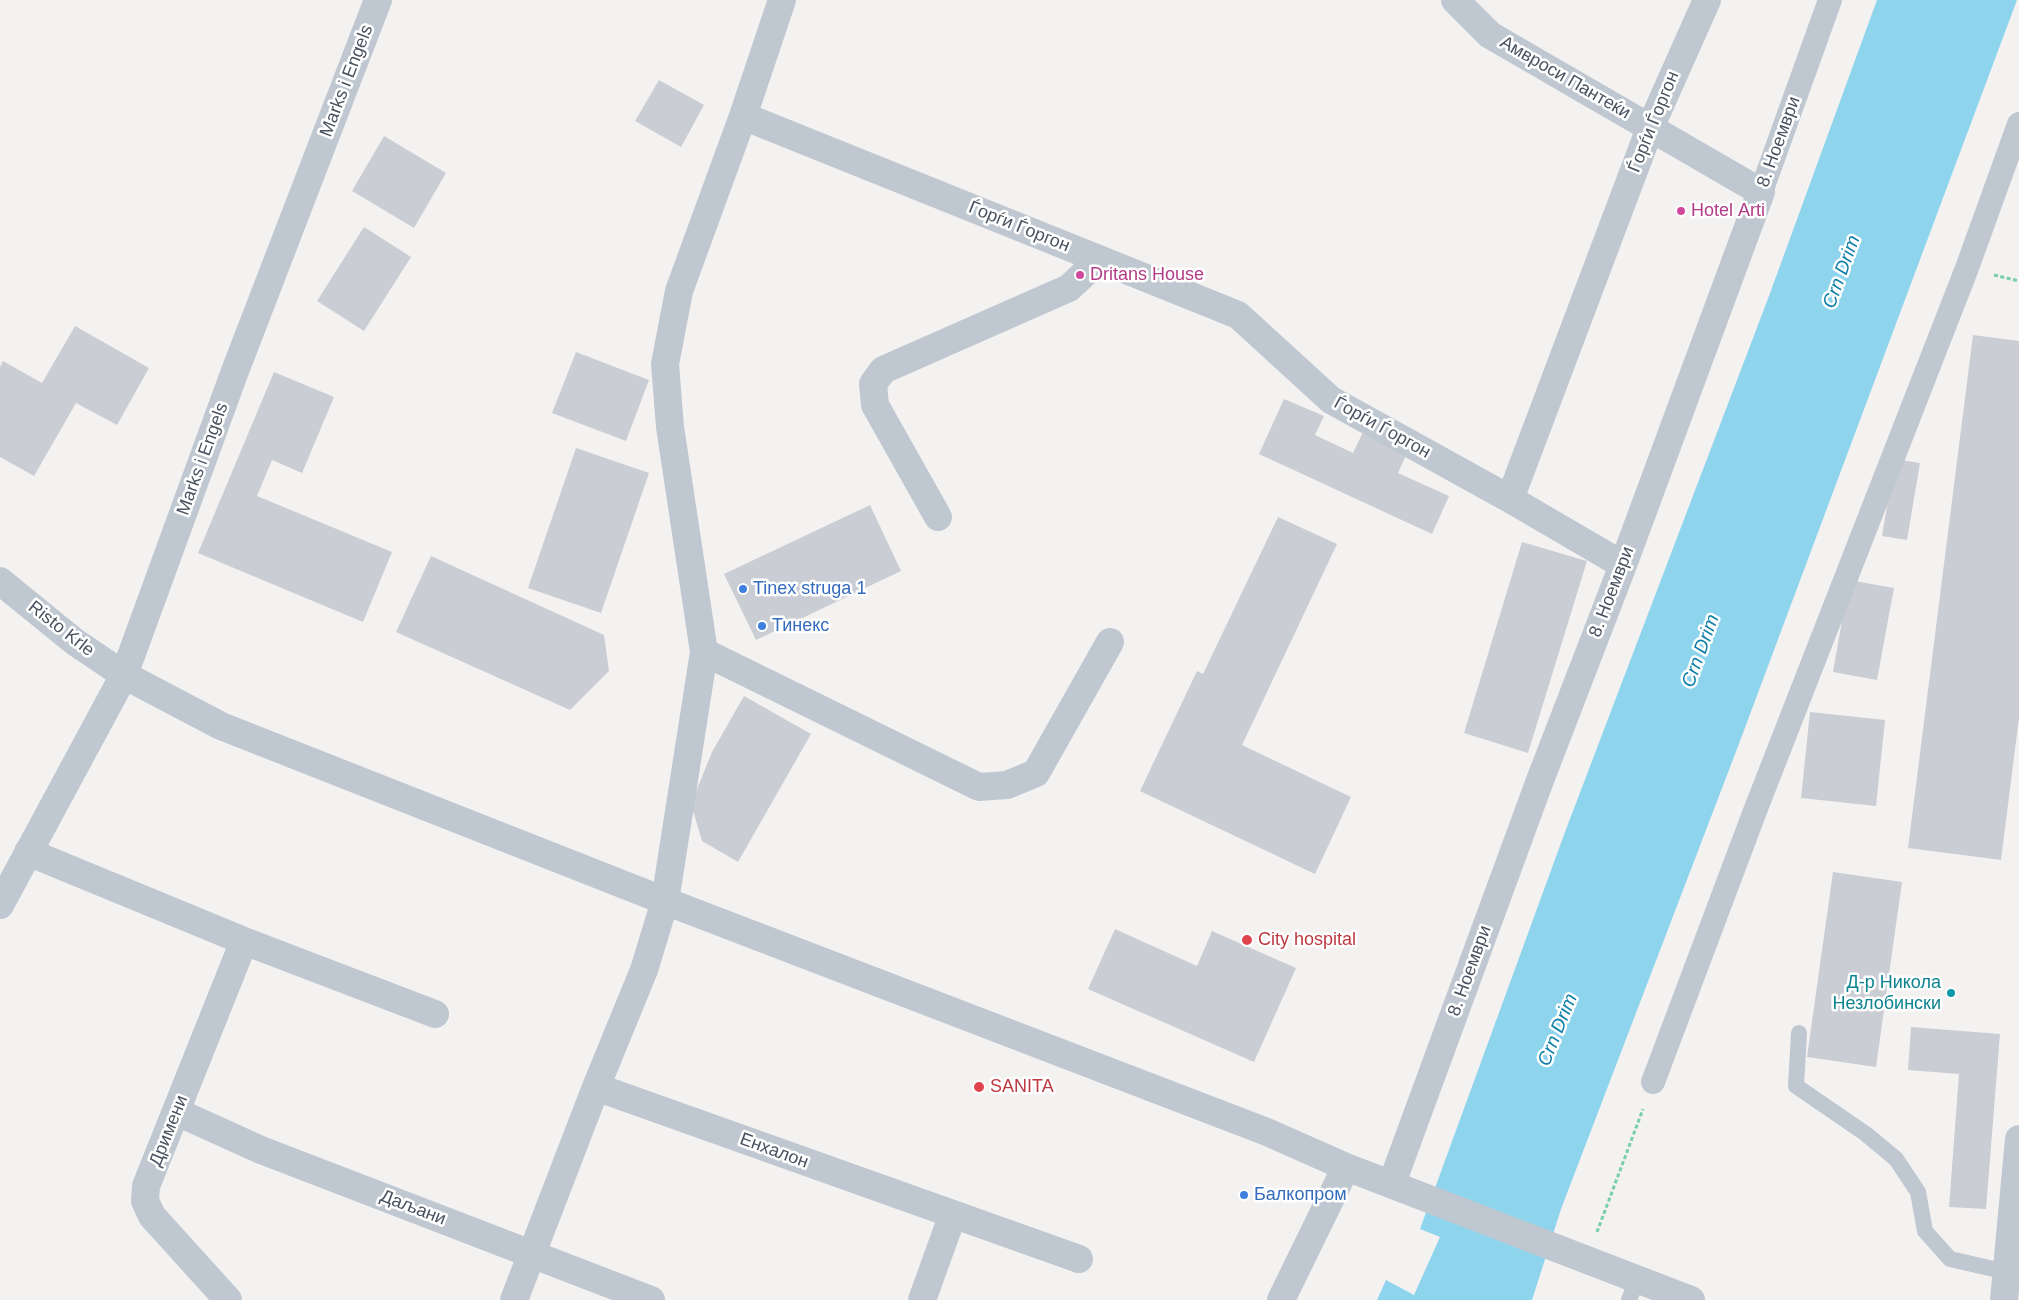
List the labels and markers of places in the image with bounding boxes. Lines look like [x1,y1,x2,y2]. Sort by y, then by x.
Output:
place label: Hotel Arti [1691,200,1765,222]
marker: Hotel Arti [1675,205,1687,217]
place label: Dritans House [1090,264,1204,286]
marker: Dritans House [1074,269,1086,281]
place label: Tinex struga 1 [753,578,866,600]
marker: Tinex struga 1 [737,583,749,595]
place label: Тинекс [772,615,829,637]
marker: Тинекс [756,620,768,632]
place label: City hospital [1258,929,1356,951]
marker: City hospital [1240,933,1254,947]
place label: Д-р Никола Незлобински [1832,972,1941,1014]
marker: Д-р Никола Незлобински [1945,987,1957,999]
place label: SANITA [990,1076,1054,1098]
marker: SANITA [972,1080,986,1094]
place label: Балкопром [1254,1184,1347,1206]
marker: Балкопром [1238,1189,1250,1201]

